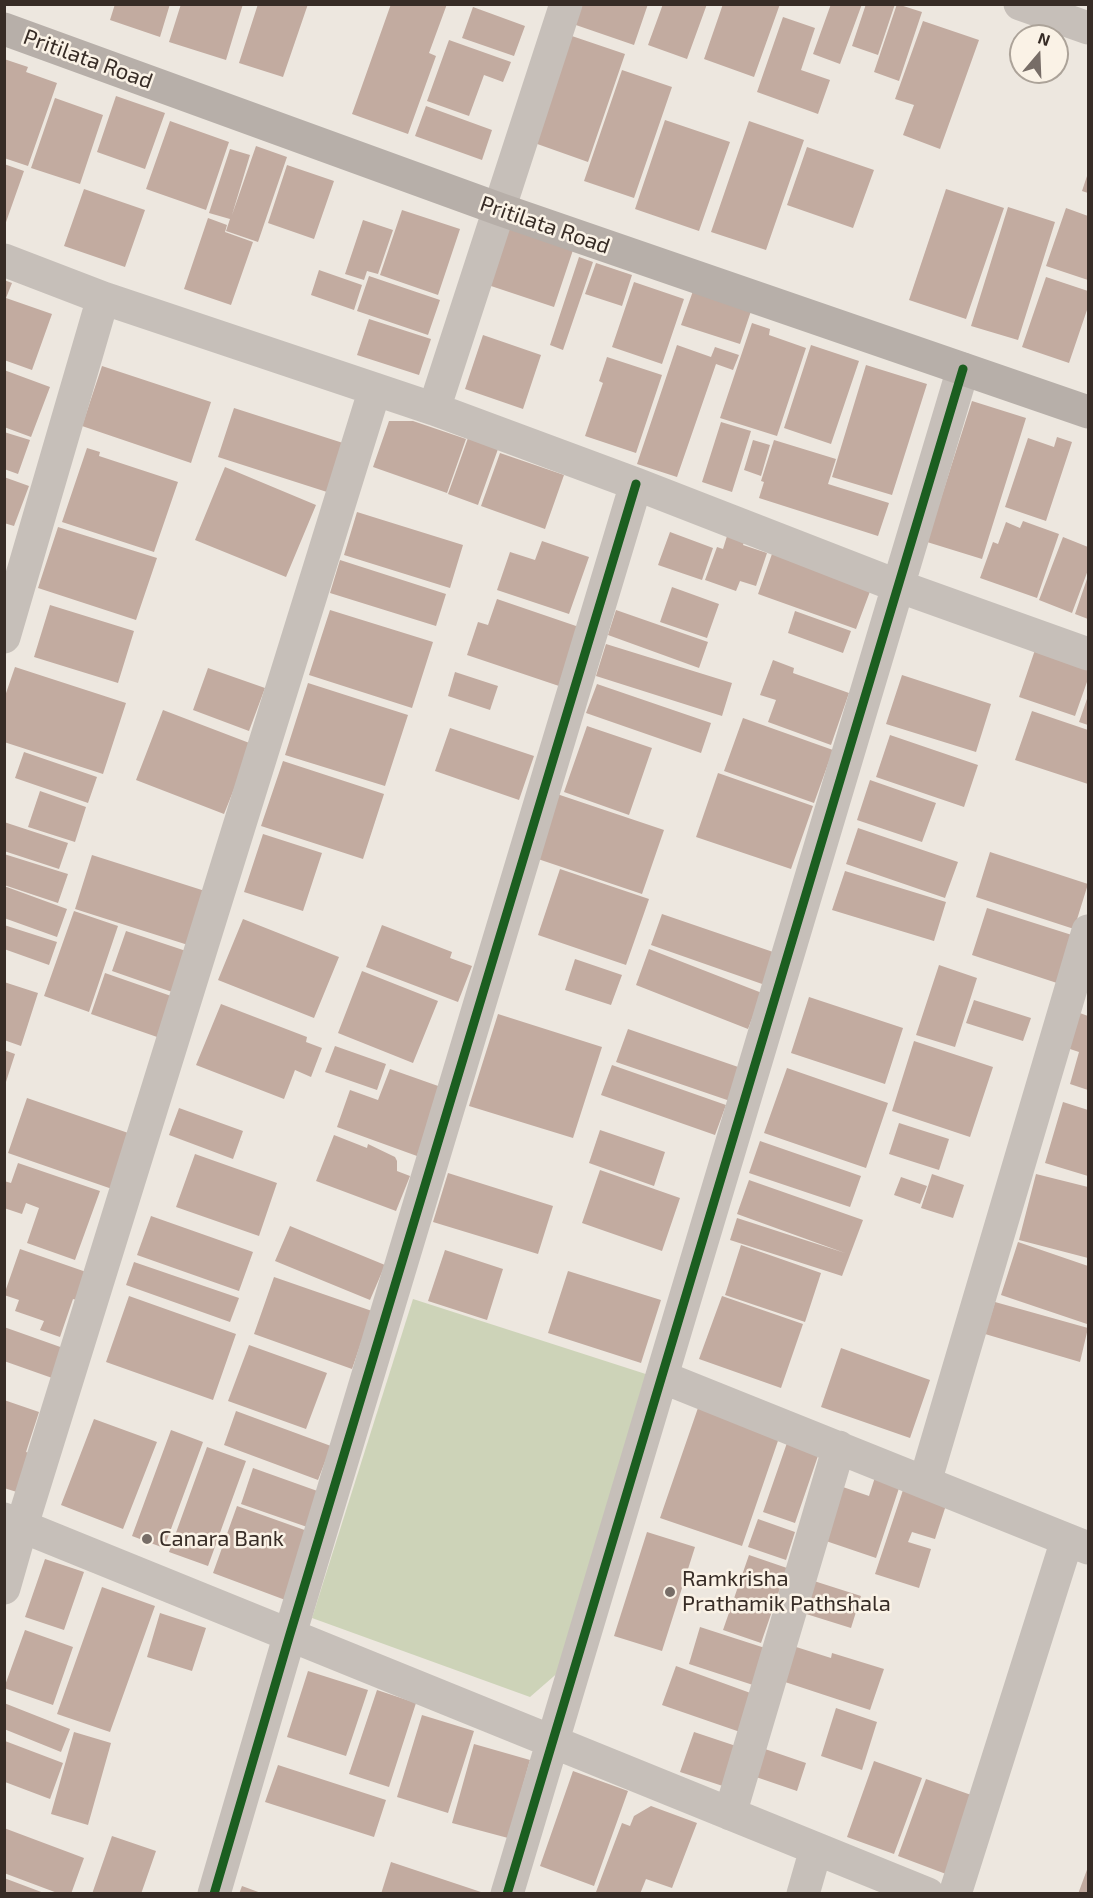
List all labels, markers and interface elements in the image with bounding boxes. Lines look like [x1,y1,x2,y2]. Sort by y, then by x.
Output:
street label: Pritilata Road [20,23,156,95]
north arrow [1009,24,1069,84]
text: N [1036,28,1053,49]
street label: Pritilata Road [477,190,613,260]
place label: Canara Bank [159,1526,284,1552]
marker: Canara Bank [140,1532,154,1546]
place label: Ramkrisha Prathamik Pathshala [682,1566,891,1618]
marker: Ramkrisha Prathamik Pathshala [663,1585,677,1599]

